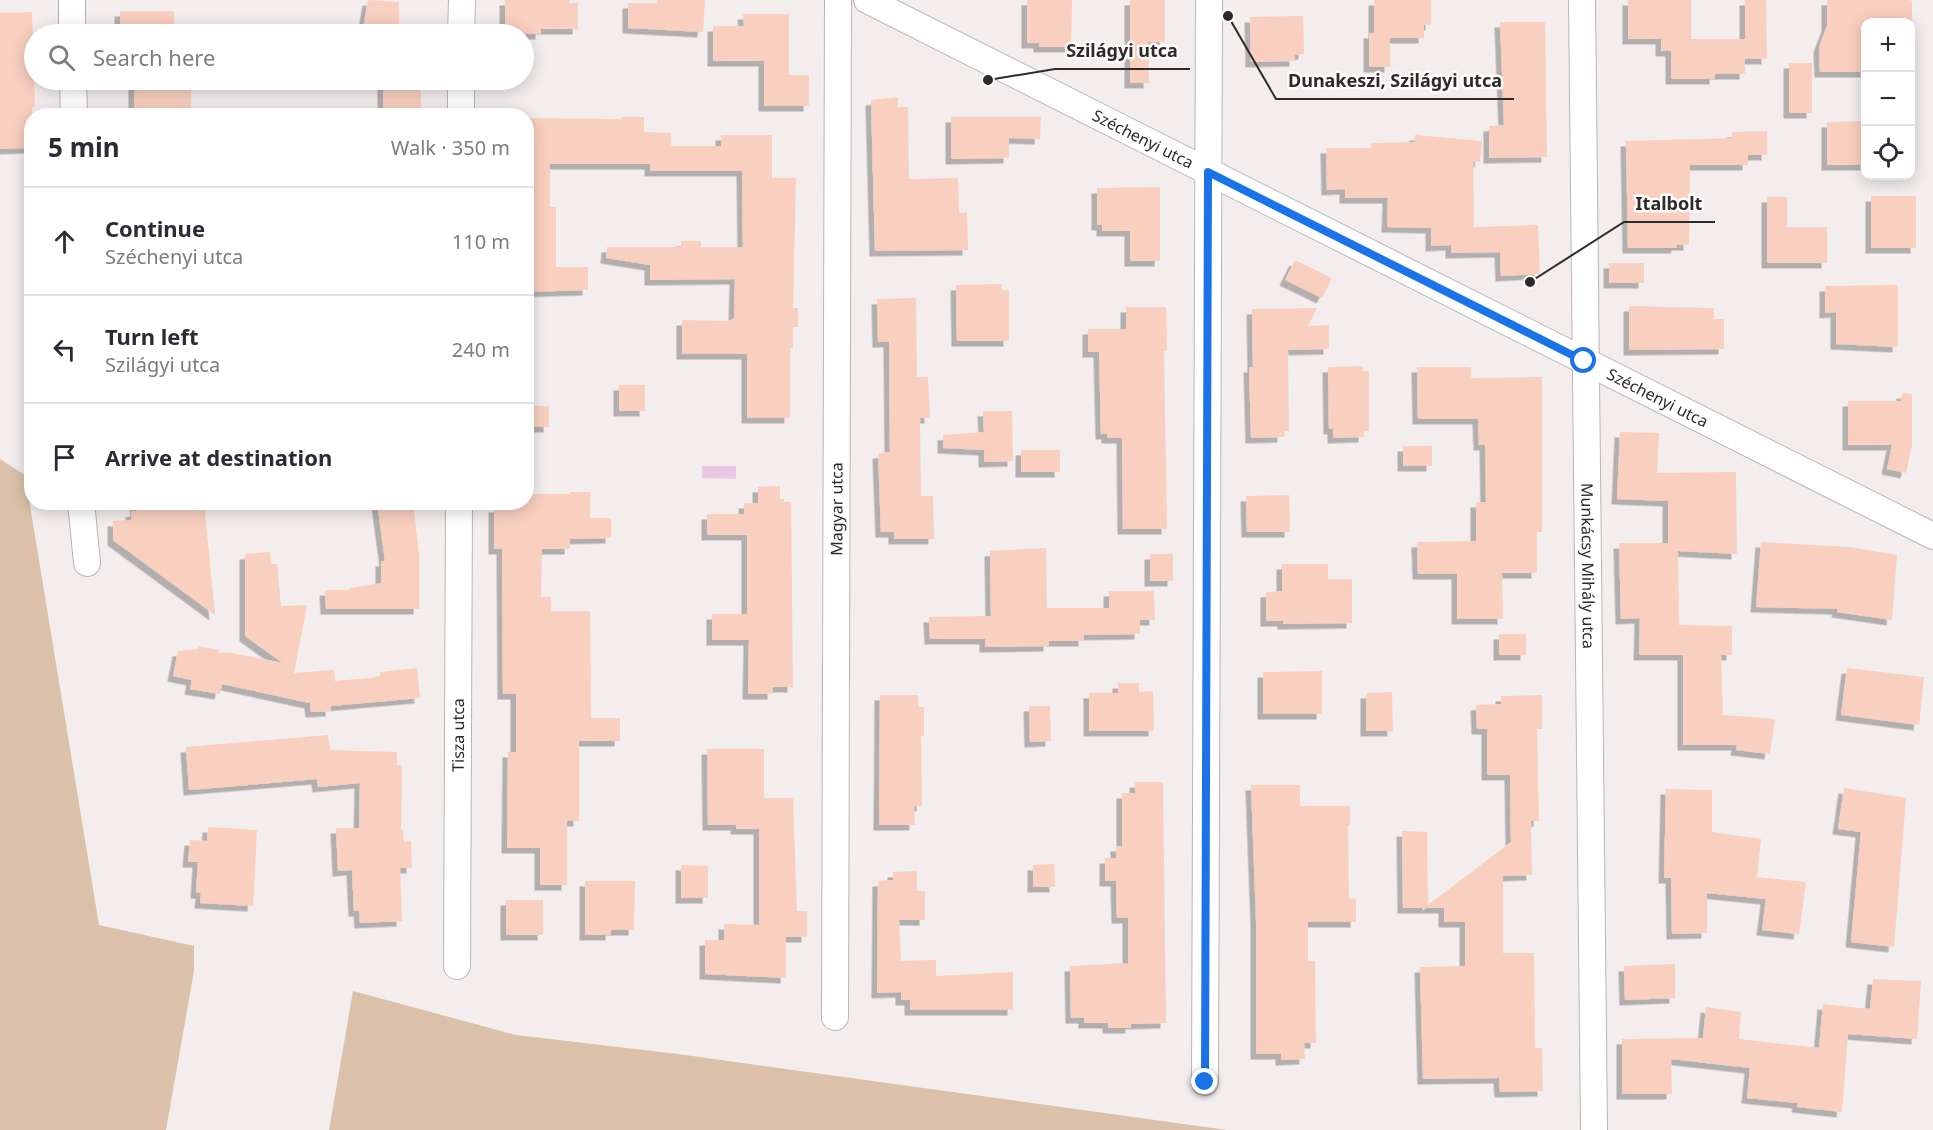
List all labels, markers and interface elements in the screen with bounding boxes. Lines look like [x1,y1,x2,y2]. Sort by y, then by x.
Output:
map controls [1861,18,1915,180]
button: + [1861,18,1915,72]
search box [24,24,534,90]
callout: Szilágyi utca [1055,33,1190,69]
text: Szilágyi utca [1066,38,1178,62]
icon: search [45,41,78,74]
text: Search here [93,42,215,72]
callout: Dunakeszi, Szilágyi utca [1276,63,1514,99]
text: Dunakeszi, Szilágyi utca [1288,68,1502,92]
button: − [1861,72,1915,126]
street label: Széchenyi utca [1089,104,1197,173]
button: locate [1861,126,1915,180]
text: 5 min [48,129,120,165]
text: Walk · 350 m [391,134,510,161]
callout: Italbolt [1624,186,1715,222]
text: Italbolt [1636,191,1703,215]
text: Continue [105,213,205,243]
icon: ahead [48,225,81,258]
text: 110 m [452,228,510,255]
text: Széchenyi utca [105,243,243,270]
text: Turn left [105,321,199,351]
icon: left [48,333,81,366]
text: 240 m [452,336,510,363]
route start [1570,347,1596,373]
text: Szilágyi utca [105,351,220,378]
street label: Széchenyi utca [1603,363,1712,432]
icon: arrive [48,441,81,474]
text: Arrive at destination [105,442,332,472]
street label: Magyar utca [825,462,848,556]
street label: Munkácsy Mihály utca [1576,483,1600,649]
street label: Tisza utca [447,698,469,772]
route end [1191,1068,1217,1094]

